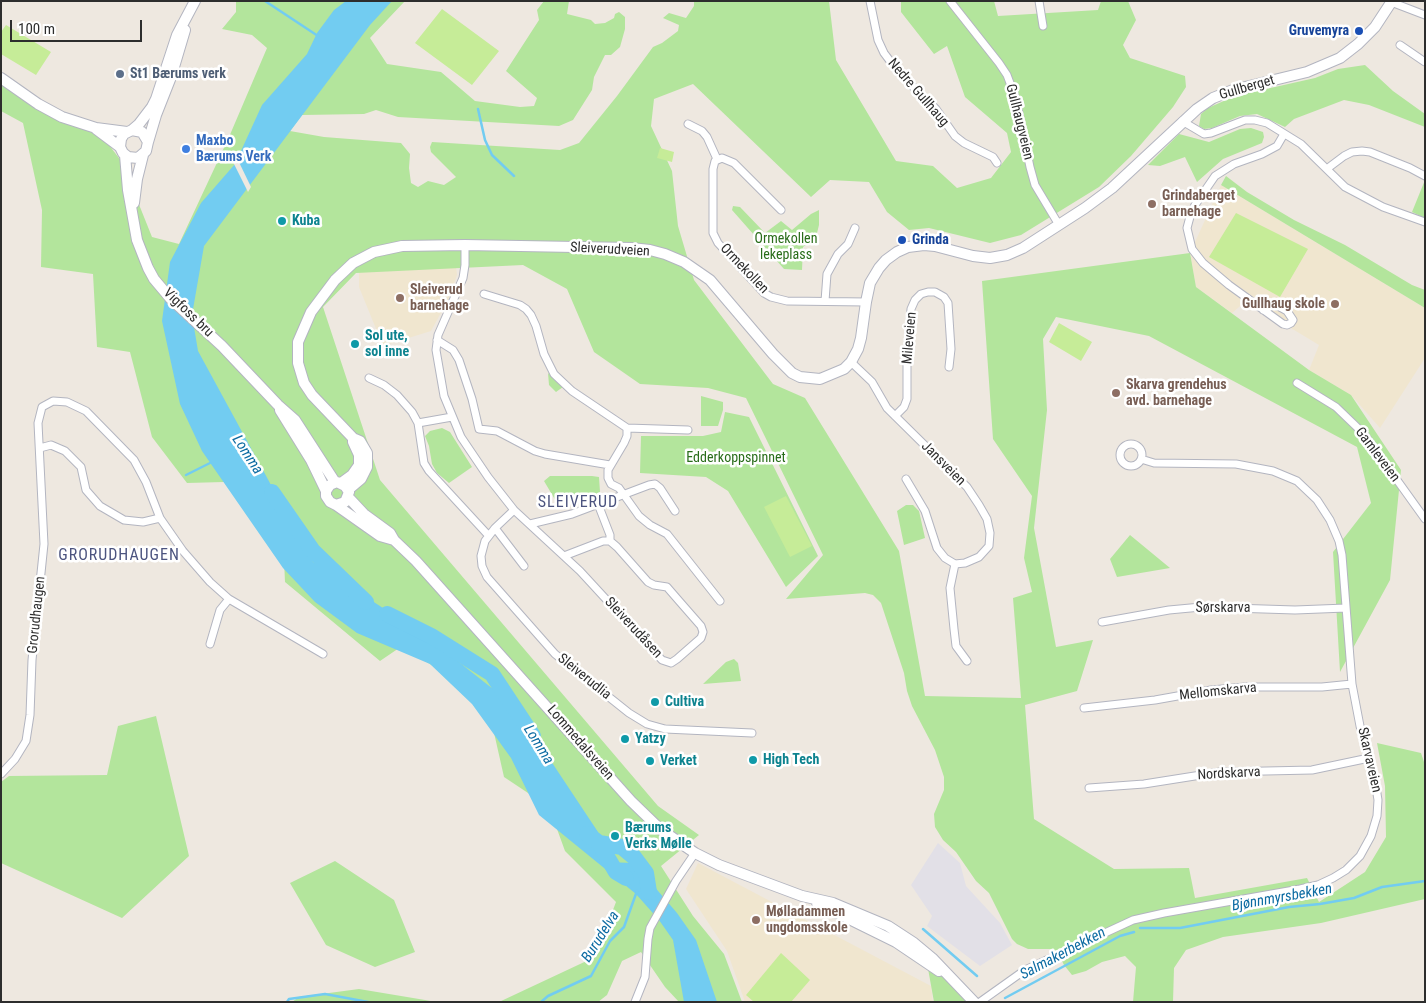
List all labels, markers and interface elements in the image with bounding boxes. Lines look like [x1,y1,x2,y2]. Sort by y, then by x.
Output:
scale bar [12,10,145,42]
text: 100 m [18,20,55,38]
place label: Gruvemyra [1289,23,1349,39]
marker: Gruvemyra [1353,25,1365,37]
street label: Nedre Gullhaug [884,56,952,130]
place label: St1 Bærums verk [130,66,226,82]
marker: St1 Bærums verk [114,68,126,80]
street label: Gullberget [1217,72,1277,104]
street label: Gullhaugveien [1001,82,1037,162]
place label: Maxbo Bærums Verk [196,133,271,166]
marker: Maxbo Bærums Verk [180,143,192,155]
place label: Grindaberget barnehage [1162,188,1235,220]
marker: Grindaberget barnehage [1146,198,1158,210]
place label: Kuba [292,213,320,229]
marker: Kuba [276,215,288,227]
park label: Ormekollen lekeplass [755,231,817,264]
place label: Grinda [912,232,949,248]
marker: Grinda [896,234,908,246]
street label: Sleiverudveien [570,240,650,260]
street label: Ormekollen [716,241,772,297]
place label: Sleiverud barnehage [410,282,469,314]
street label: Vigfoss bru [159,285,217,341]
marker: Sleiverud barnehage [394,292,406,304]
place label: Gullhaug skole [1242,296,1325,312]
marker: Gullhaug skole [1329,298,1341,310]
street label: Mileveien [899,311,921,365]
place label: Sol ute, sol inne [365,328,409,361]
marker: Sol ute, sol inne [349,338,361,350]
place label: Skarva grendehus avd. barnehage [1126,377,1227,410]
marker: Skarva grendehus avd. barnehage [1110,387,1122,399]
street label: Gamleveien [1351,424,1403,486]
water label: Lomma [228,432,266,478]
street label: Jansveien [917,438,969,490]
park label: Edderkoppspinnet [686,450,786,466]
district label: SLEIVERUD [537,493,619,513]
district label: GRORUDHAUGEN [57,546,181,566]
street label: Grorudhaugen [25,575,49,655]
street label: Sleiverudåsen [601,594,665,662]
street label: Sørskarva [1196,600,1250,616]
street label: Sleiverudlia [554,650,614,704]
street label: Mellomskarva [1179,680,1257,704]
place label: Cultiva [665,694,704,710]
marker: Cultiva [649,696,661,708]
street label: Lommedalsveien [543,702,617,784]
water label: Lomma [519,722,557,768]
street label: Skarvaveien [1353,726,1385,794]
place label: Yatzy [635,731,666,747]
marker: Yatzy [619,733,631,745]
place label: High Tech [763,752,819,768]
place label: Verket [660,753,697,769]
marker: High Tech [747,754,759,766]
marker: Verket [644,755,656,767]
street label: Nordskarva [1197,764,1261,784]
place label: Bærums Verks Mølle [625,820,692,852]
marker: Bærums Verks Mølle [609,830,621,842]
water label: Bjønnmyrsbekken [1230,880,1334,916]
place label: Mølladammen ungdomsskole [766,904,848,936]
water label: Burudelva [578,908,624,966]
marker: Mølladammen ungdomsskole [750,914,762,926]
water label: Salmakerbekken [1017,924,1109,984]

